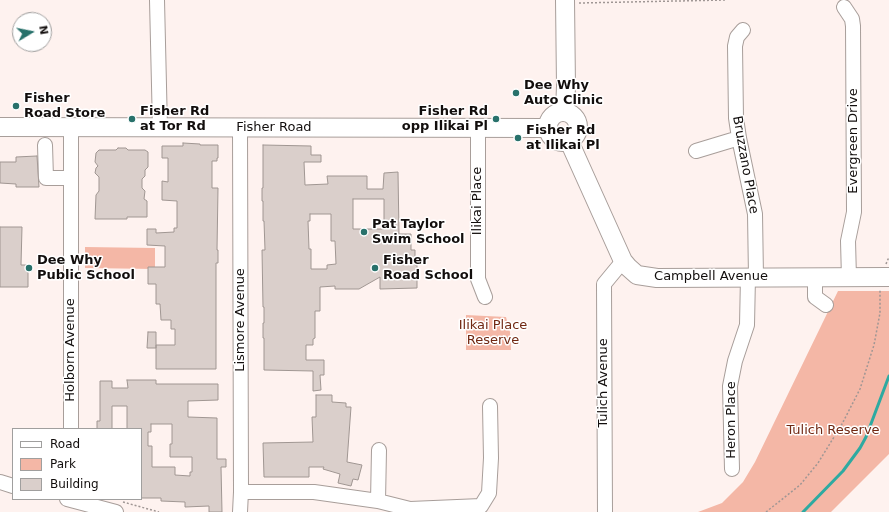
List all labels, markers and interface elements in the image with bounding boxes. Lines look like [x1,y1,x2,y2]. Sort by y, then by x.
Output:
north arrow [12,12,52,52]
text: N [36,24,51,36]
place label: Dee Why Auto Clinic [524,78,603,109]
marker: Dee Why Auto Clinic [511,88,521,98]
street label: Evergreen Drive [846,88,862,194]
place label: Fisher Road Store [24,91,105,122]
marker: Fisher Road Store [11,101,21,111]
place label: Fisher Rd at Tor Rd [140,104,209,135]
place label: Fisher Rd opp Ilikai Pl [402,104,488,135]
marker: Fisher Rd at Tor Rd [127,114,137,124]
marker: Fisher Rd opp Ilikai Pl [491,114,501,124]
street label: Bruzzano Place [729,115,761,215]
street label: Fisher Road [236,120,312,136]
place label: Fisher Rd at Ilikai Pl [526,123,600,154]
marker: Fisher Rd at Ilikai Pl [513,133,523,143]
street label: Ilikai Place [470,167,486,235]
place label: Pat Taylor Swim School [372,217,465,248]
marker: Pat Taylor Swim School [359,227,369,237]
place label: Dee Why Public School [37,253,135,284]
place label: Fisher Road School [383,253,473,284]
marker: Dee Why Public School [24,263,34,273]
marker: Fisher Road School [370,263,380,273]
street label: Lismore Avenue [233,268,249,372]
street label: Campbell Avenue [654,269,768,285]
street label: Holborn Avenue [63,298,79,402]
park label: Ilikai Place Reserve [459,318,527,349]
street label: Tulich Avenue [596,338,612,428]
street label: Heron Place [724,381,740,459]
park label: Tulich Reserve [786,423,880,439]
legend [12,428,142,500]
text: Road [50,437,80,451]
text: Park [50,457,76,471]
text: Building [50,477,99,491]

